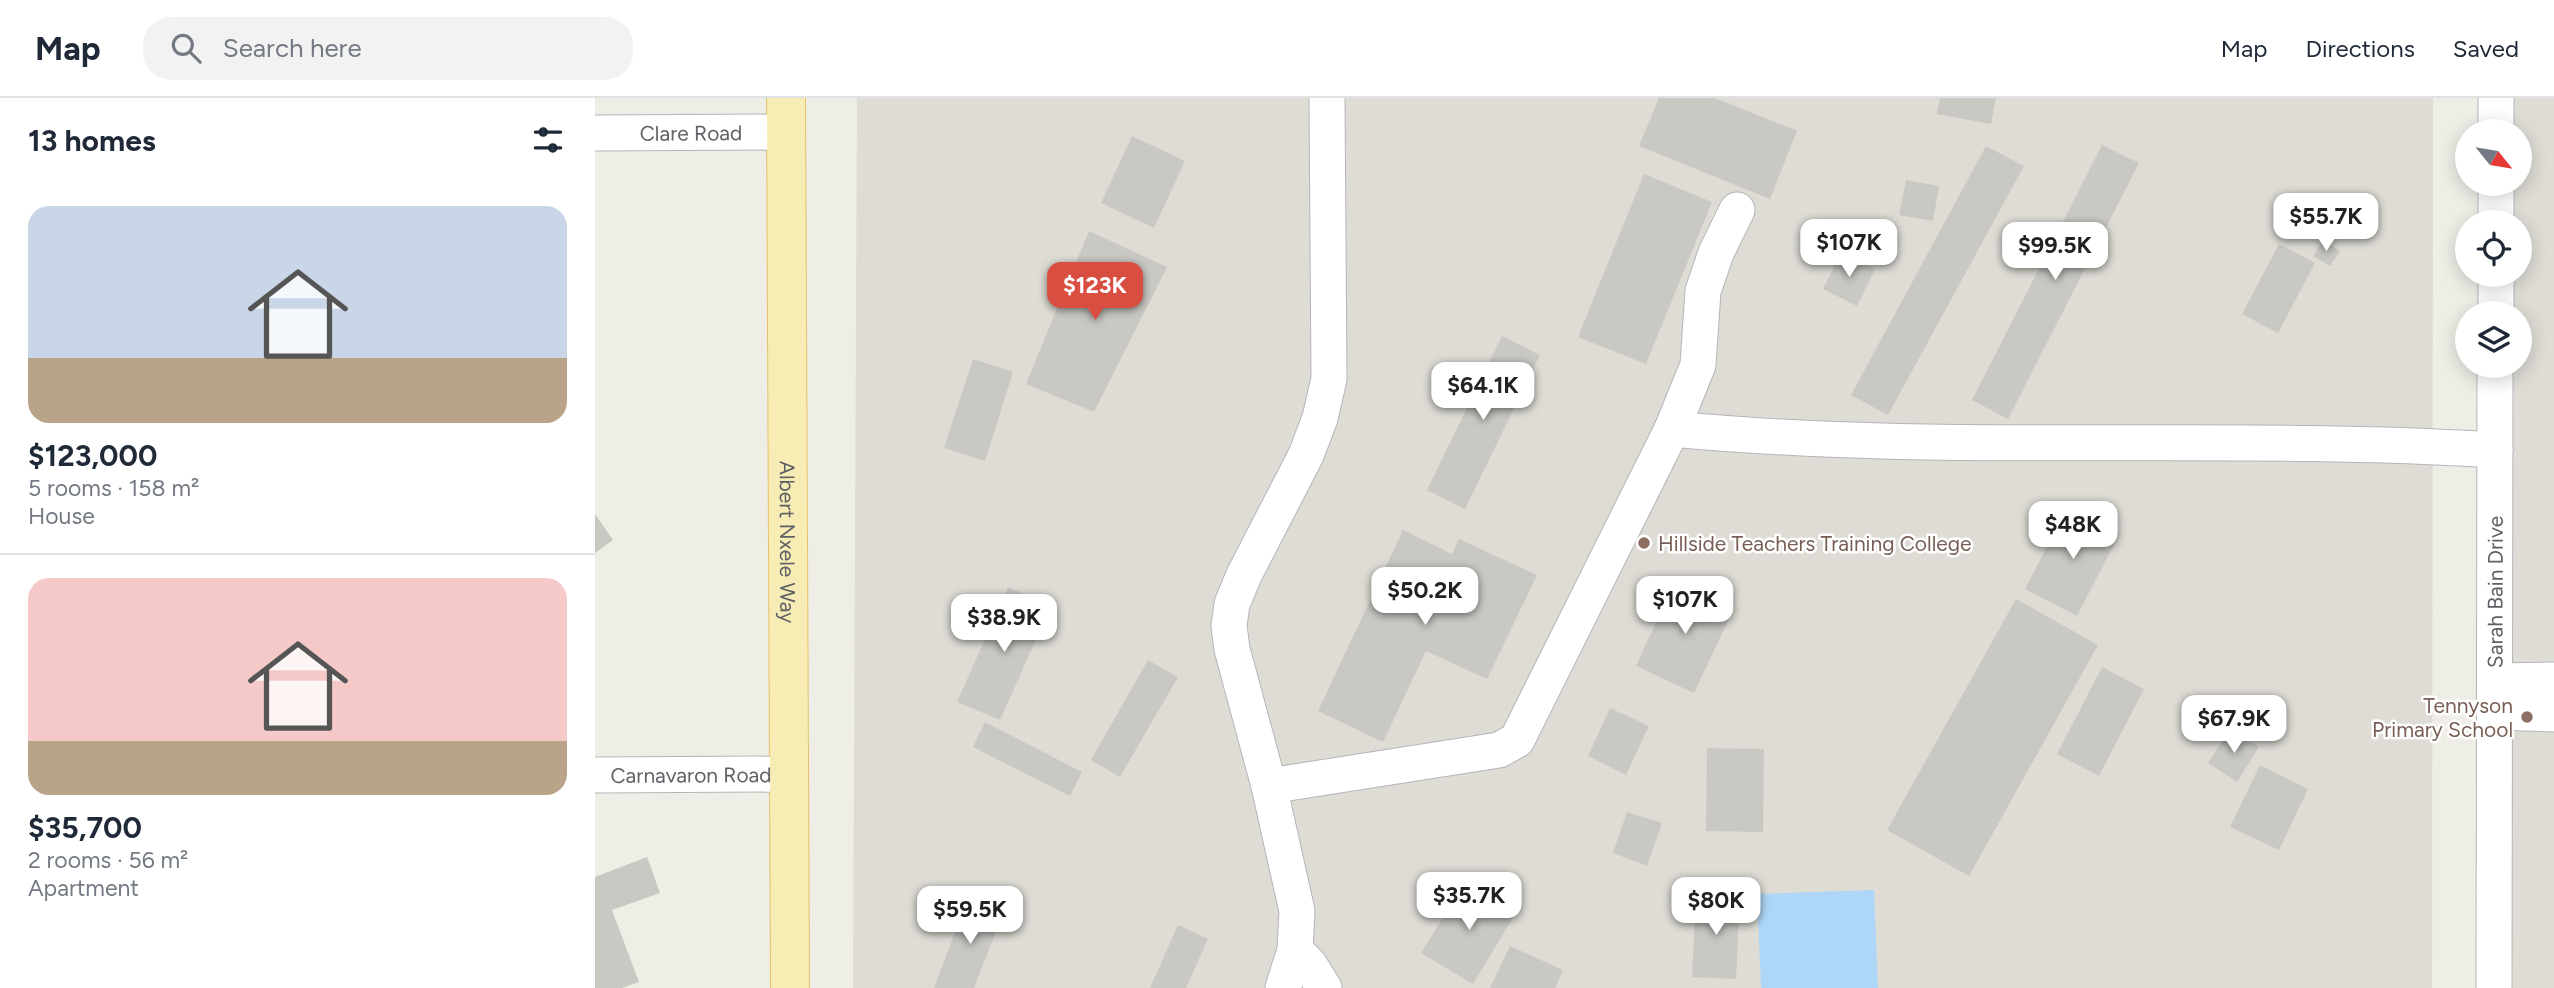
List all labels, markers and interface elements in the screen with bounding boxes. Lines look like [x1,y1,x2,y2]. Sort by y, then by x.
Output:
search box [143,17,633,80]
text: Map [35,29,101,68]
icon: search [167,29,205,67]
text: Search here [223,32,362,64]
text: Map [2221,34,2267,63]
text: Directions [2305,34,2415,63]
text: Saved [2453,34,2519,63]
north arrow [2455,119,2532,196]
map controls [2455,119,2532,378]
street label: Clare Road [640,120,742,145]
icon: filters [529,121,567,159]
text: 13 homes [28,122,156,159]
pin: $55.7K [2269,194,2383,253]
text: $55.7K [2289,202,2363,230]
button: locate [2455,210,2532,287]
pin: $107K [1800,220,1898,279]
pin: $99.5K [1998,222,2112,282]
text: $107K [1816,228,1882,256]
text: $99.5K [2018,231,2092,259]
icon: home [235,251,361,377]
pin: $123K [1046,262,1144,322]
text: $123K [1063,271,1127,299]
button: layers [2455,301,2532,378]
pin: $64.1K [1426,362,1540,422]
text: $64.1K [1447,371,1519,399]
text: $123,000 [28,437,157,474]
street label: Albert Nxele Way [775,461,801,623]
text: 5 rooms · 158 m² [28,474,199,502]
text: House [28,502,95,530]
pin: $48K [2032,502,2114,561]
text: $48K [2045,510,2101,538]
street label: Sarah Bain Drive [2482,516,2507,668]
place label: Hillside Teachers Training College [1658,531,1972,556]
marker: Hillside Teachers Training College [1636,535,1652,551]
pin: $50.2K [1368,568,1482,627]
text: $50.2K [1387,576,1463,604]
pin: $107K [1636,576,1734,636]
text: $107K [1652,585,1718,613]
pin: $38.9K [947,594,1061,654]
text: $38.9K [967,603,1041,631]
icon: home [235,623,361,749]
place label: Tennyson Primary School [2372,693,2513,742]
pin: $67.9K [2177,696,2291,755]
text: $67.9K [2197,704,2271,732]
marker: Tennyson Primary School [2519,709,2535,725]
street label: Carnavaron Road [610,762,772,787]
text: $35,700 [28,809,142,846]
text: 2 rooms · 56 m² [28,846,188,874]
pin: $35.7K [1412,872,1526,932]
text: Apartment [28,874,139,902]
pin: $80K [1675,878,1757,937]
text: $35.7K [1433,881,1505,909]
pin: $59.5K [913,886,1027,946]
text: $80K [1687,886,1745,914]
text: $59.5K [933,895,1007,923]

